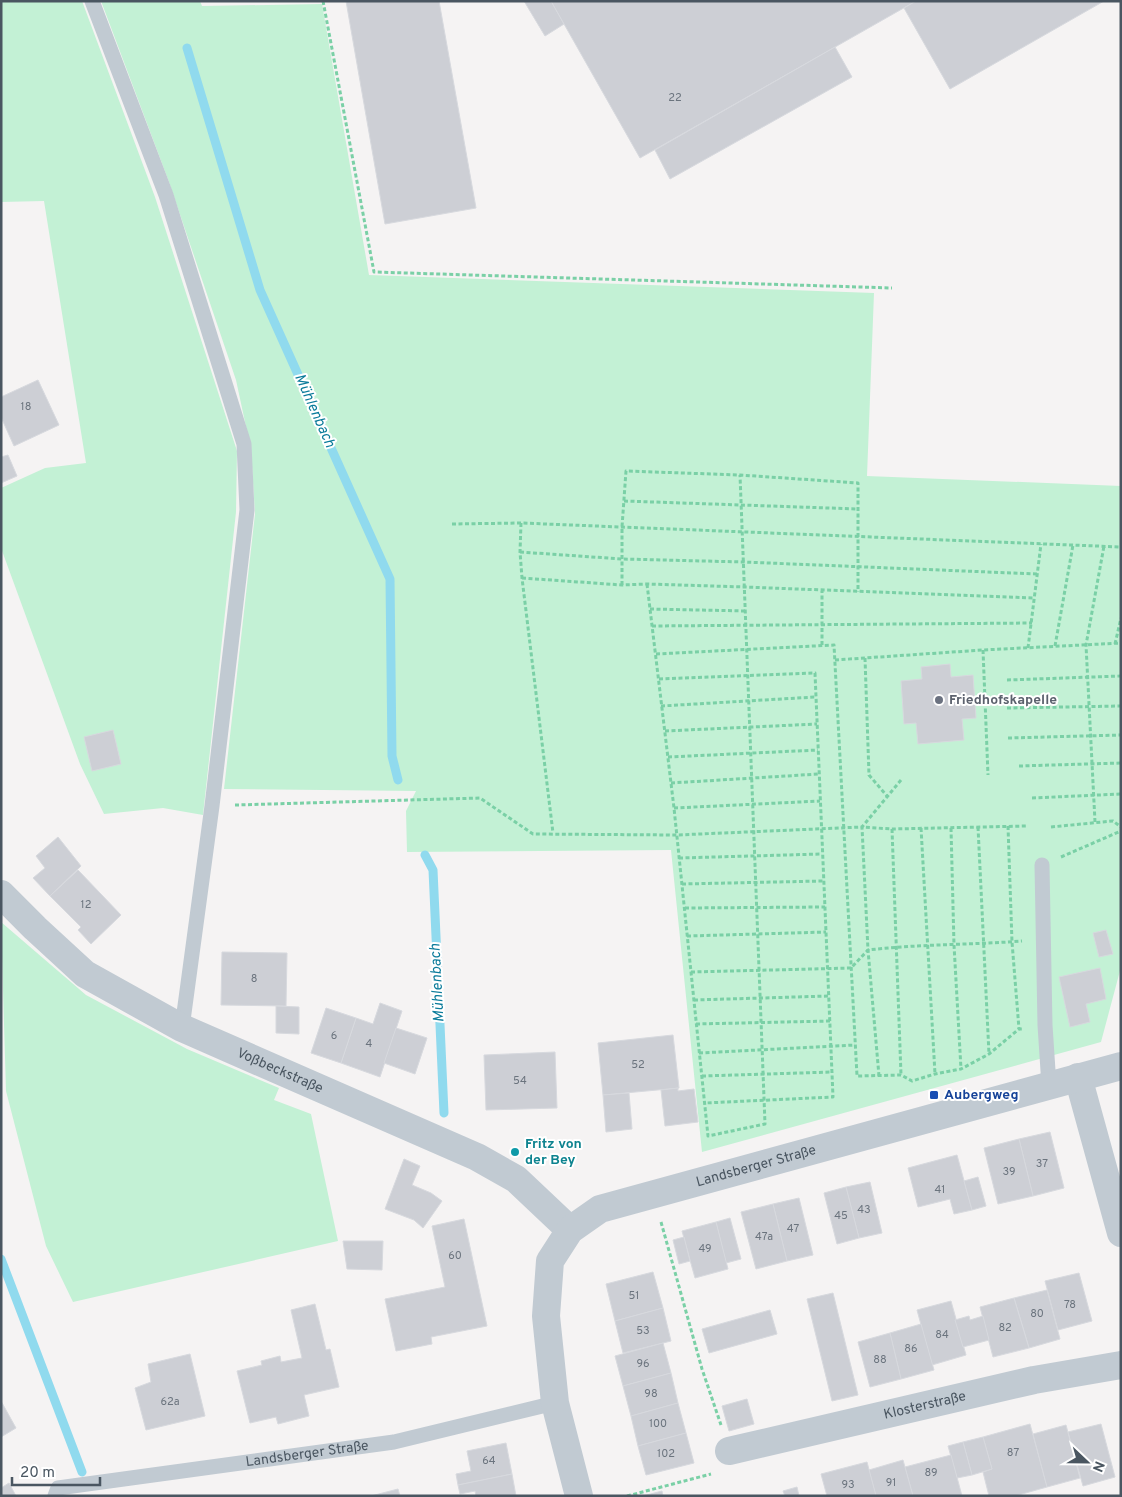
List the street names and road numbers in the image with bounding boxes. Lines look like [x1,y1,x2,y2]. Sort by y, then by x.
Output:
street label: Voßbeckstraße [234,1045,326,1097]
street label: Landsberger Straße [694,1142,818,1191]
street label: Klosterstraße [882,1388,968,1423]
street label: Landsberger Straße [245,1437,370,1471]

